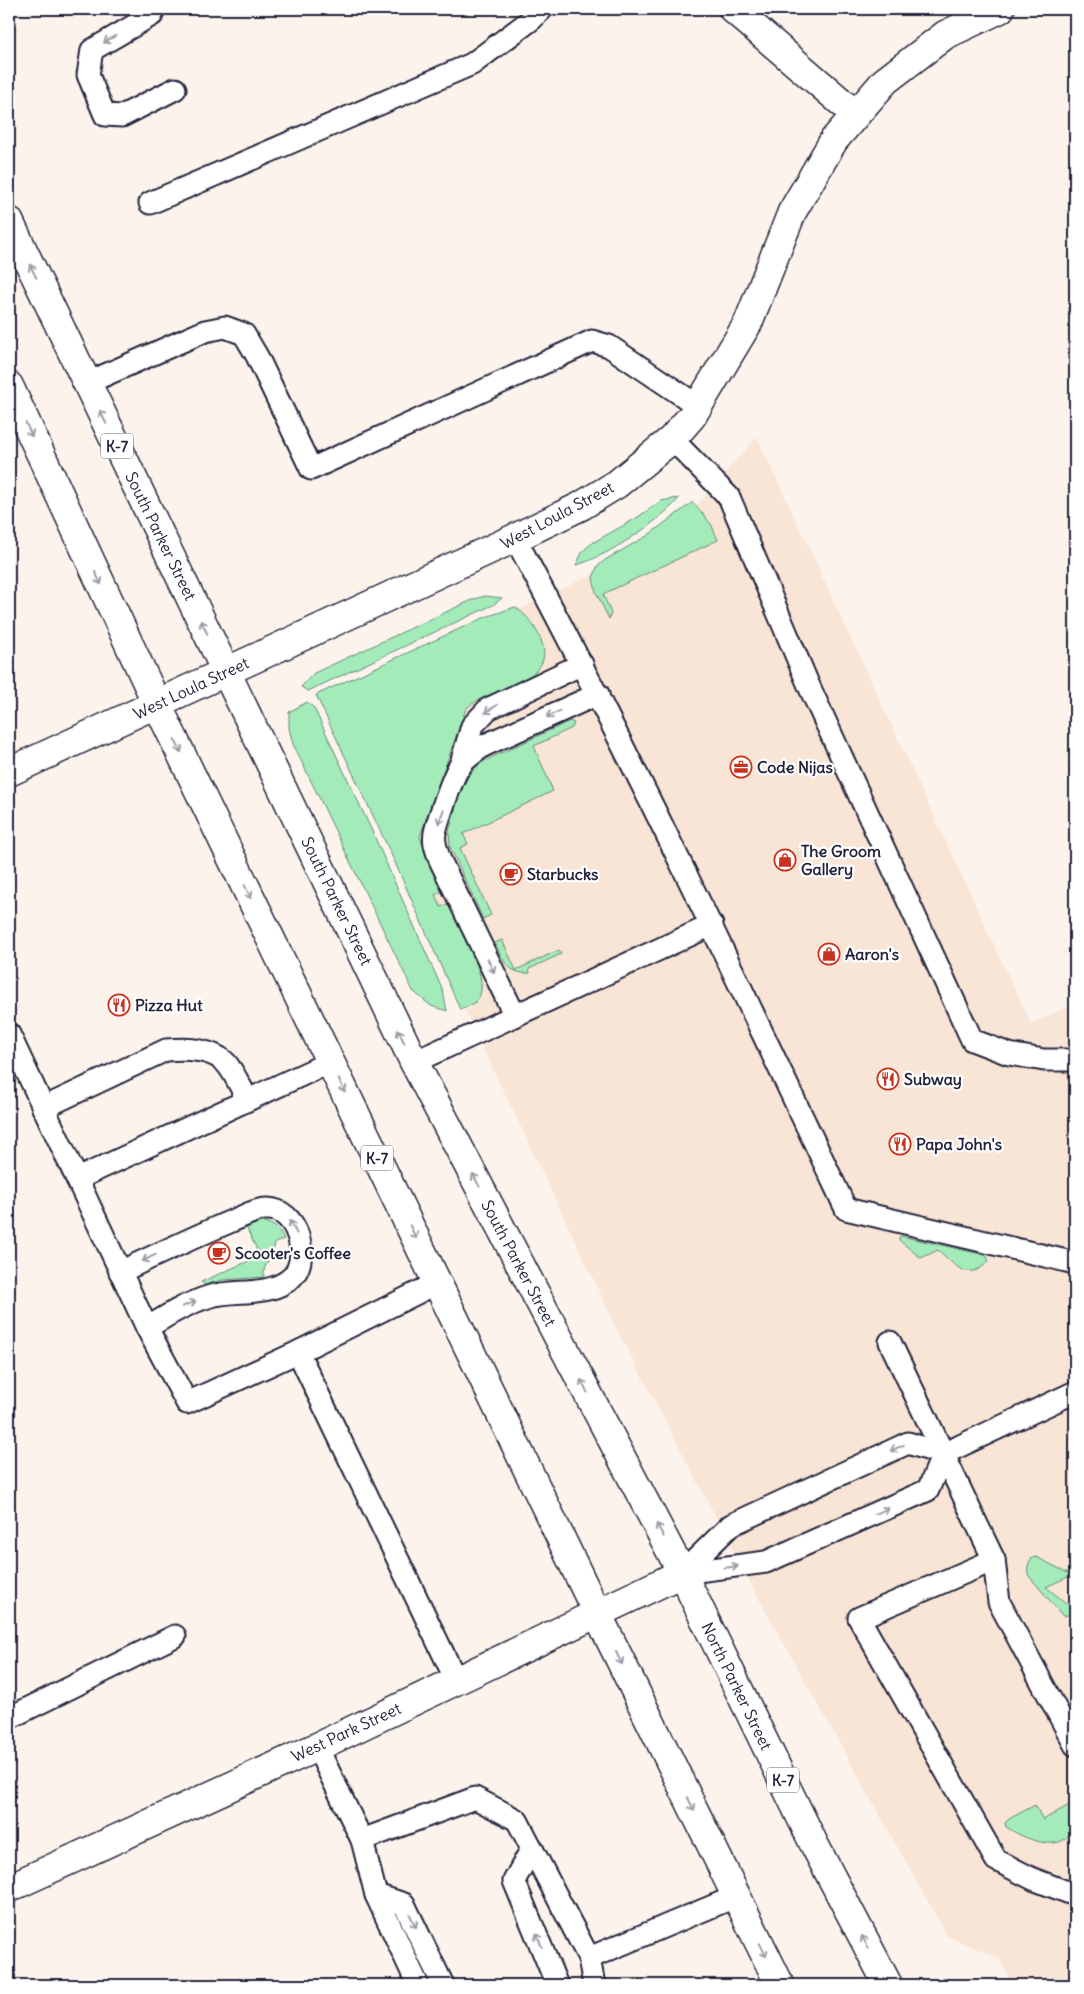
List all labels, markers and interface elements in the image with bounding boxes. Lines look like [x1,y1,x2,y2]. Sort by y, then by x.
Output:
one-way arrow [103,35,117,45]
one-way arrow [28,264,37,279]
one-way arrow [98,410,108,425]
one-way arrow [25,422,35,437]
road number: K-7 [101,434,133,458]
street label: South Parker Street [121,469,201,604]
street label: West Loula Street [497,477,617,553]
one-way arrow [94,570,103,585]
one-way arrow [199,620,208,635]
street label: West Loula Street [130,652,252,724]
one-way arrow [485,704,499,714]
one-way arrow [546,710,561,720]
one-way arrow [174,738,183,753]
office icon: Code Nijas [729,755,753,779]
place label: Code Nijas [757,757,833,777]
one-way arrow [436,809,445,824]
street label: South Parker Street [297,834,377,969]
place label: The Groom Gallery [801,841,881,880]
shop icon: The Groom Gallery [773,848,797,872]
cafe icon: Starbucks [499,862,523,886]
place label: Starbucks [527,864,598,884]
one-way arrow [244,885,254,900]
shop icon: Aaron's [817,942,841,966]
place label: Aaron's [845,944,899,964]
one-way arrow [487,958,496,973]
restaurant icon: Pizza Hut [107,993,131,1017]
place label: Pizza Hut [135,995,203,1015]
one-way arrow [396,1028,406,1043]
restaurant icon: Subway [876,1067,900,1091]
place label: Subway [904,1069,962,1090]
one-way arrow [338,1078,347,1093]
restaurant icon: Papa John's [888,1132,912,1156]
place label: Papa John's [916,1134,1002,1155]
road number: K-7 [361,1146,393,1170]
one-way arrow [471,1173,480,1188]
street label: South Parker Street [477,1196,561,1330]
one-way arrow [288,1220,298,1235]
one-way arrow [409,1224,418,1239]
cafe icon: Scooter's Coffee [207,1241,231,1265]
place label: Scooter's Coffee [235,1243,351,1263]
one-way arrow [142,1254,157,1264]
one-way arrow [181,1298,196,1308]
one-way arrow [579,1379,588,1394]
one-way arrow [890,1444,905,1453]
one-way arrow [874,1505,889,1515]
one-way arrow [654,1523,664,1537]
one-way arrow [722,1562,738,1572]
street label: North Parker Street [697,1619,777,1754]
one-way arrow [615,1650,625,1665]
street label: West Park Street [288,1698,405,1766]
road number: K-7 [767,1768,799,1792]
one-way arrow [687,1796,696,1811]
one-way arrow [408,1913,418,1928]
one-way arrow [534,1933,543,1948]
one-way arrow [860,1935,870,1950]
one-way arrow [759,1942,768,1957]

